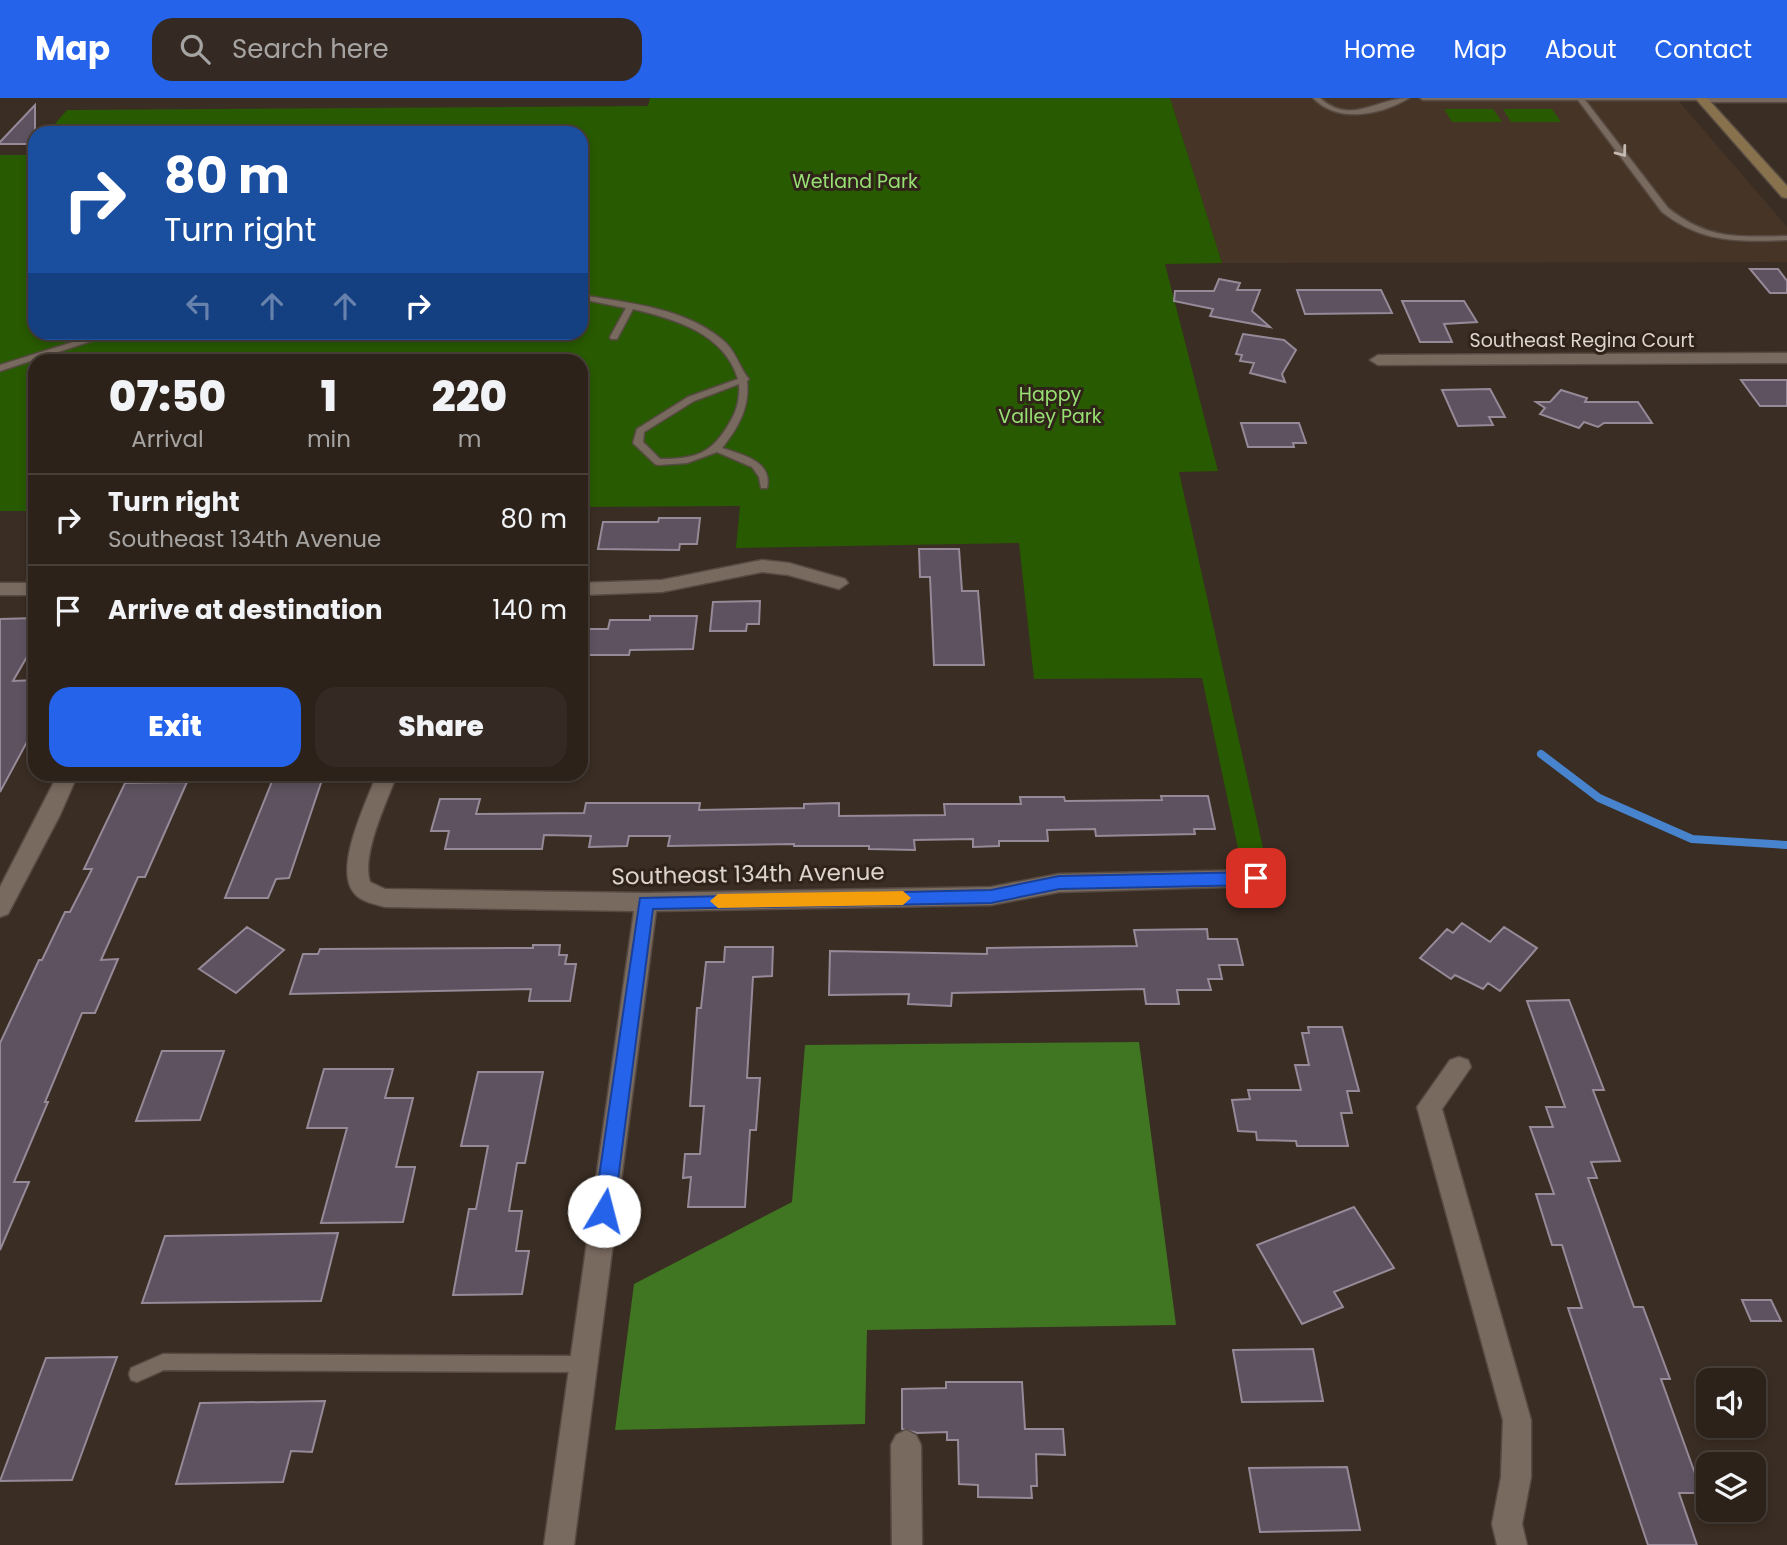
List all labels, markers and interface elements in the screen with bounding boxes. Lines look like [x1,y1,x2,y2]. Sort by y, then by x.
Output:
search box [152,18,642,81]
text: Map [35,25,110,72]
icon: search [176,30,214,68]
text: Search here [232,31,389,67]
text: Home [1344,33,1416,66]
text: Map [1454,33,1507,66]
text: About [1545,33,1616,66]
text: Contact [1654,33,1752,66]
text: 80 m [164,142,290,210]
one-way arrow [1613,145,1626,157]
icon: right [49,154,140,245]
park label: Wetland Park [792,168,918,195]
text: Turn right [164,207,316,252]
icon: left [180,287,218,325]
icon: ahead [253,287,291,325]
icon: ahead [326,287,364,325]
icon: right [399,287,437,325]
street label: Southeast Regina Court [1470,327,1695,354]
text: 07:50 [109,367,226,426]
text: 1 [321,367,337,426]
text: 220 [432,367,507,426]
park label: Happy Valley Park [998,381,1102,430]
text: Arrival [131,423,204,455]
text: min [307,423,351,455]
text: m [458,423,481,455]
text: Turn right [108,484,240,520]
icon: right [49,501,87,539]
text: 80 m [501,501,567,537]
text: Southeast 134th Avenue [108,523,381,555]
icon: arrive [49,592,87,630]
text: Arrive at destination [108,592,383,628]
text: 140 m [492,592,567,628]
button: Exit [49,687,301,767]
button: Share [315,687,567,767]
pin [1226,848,1286,908]
street label: Southeast 134th Avenue [611,856,885,892]
icon: arrive [1237,859,1275,897]
position arrow [567,1174,641,1248]
map controls [1696,1368,1766,1522]
button: sound [1696,1368,1766,1438]
button: layers [1696,1452,1766,1522]

